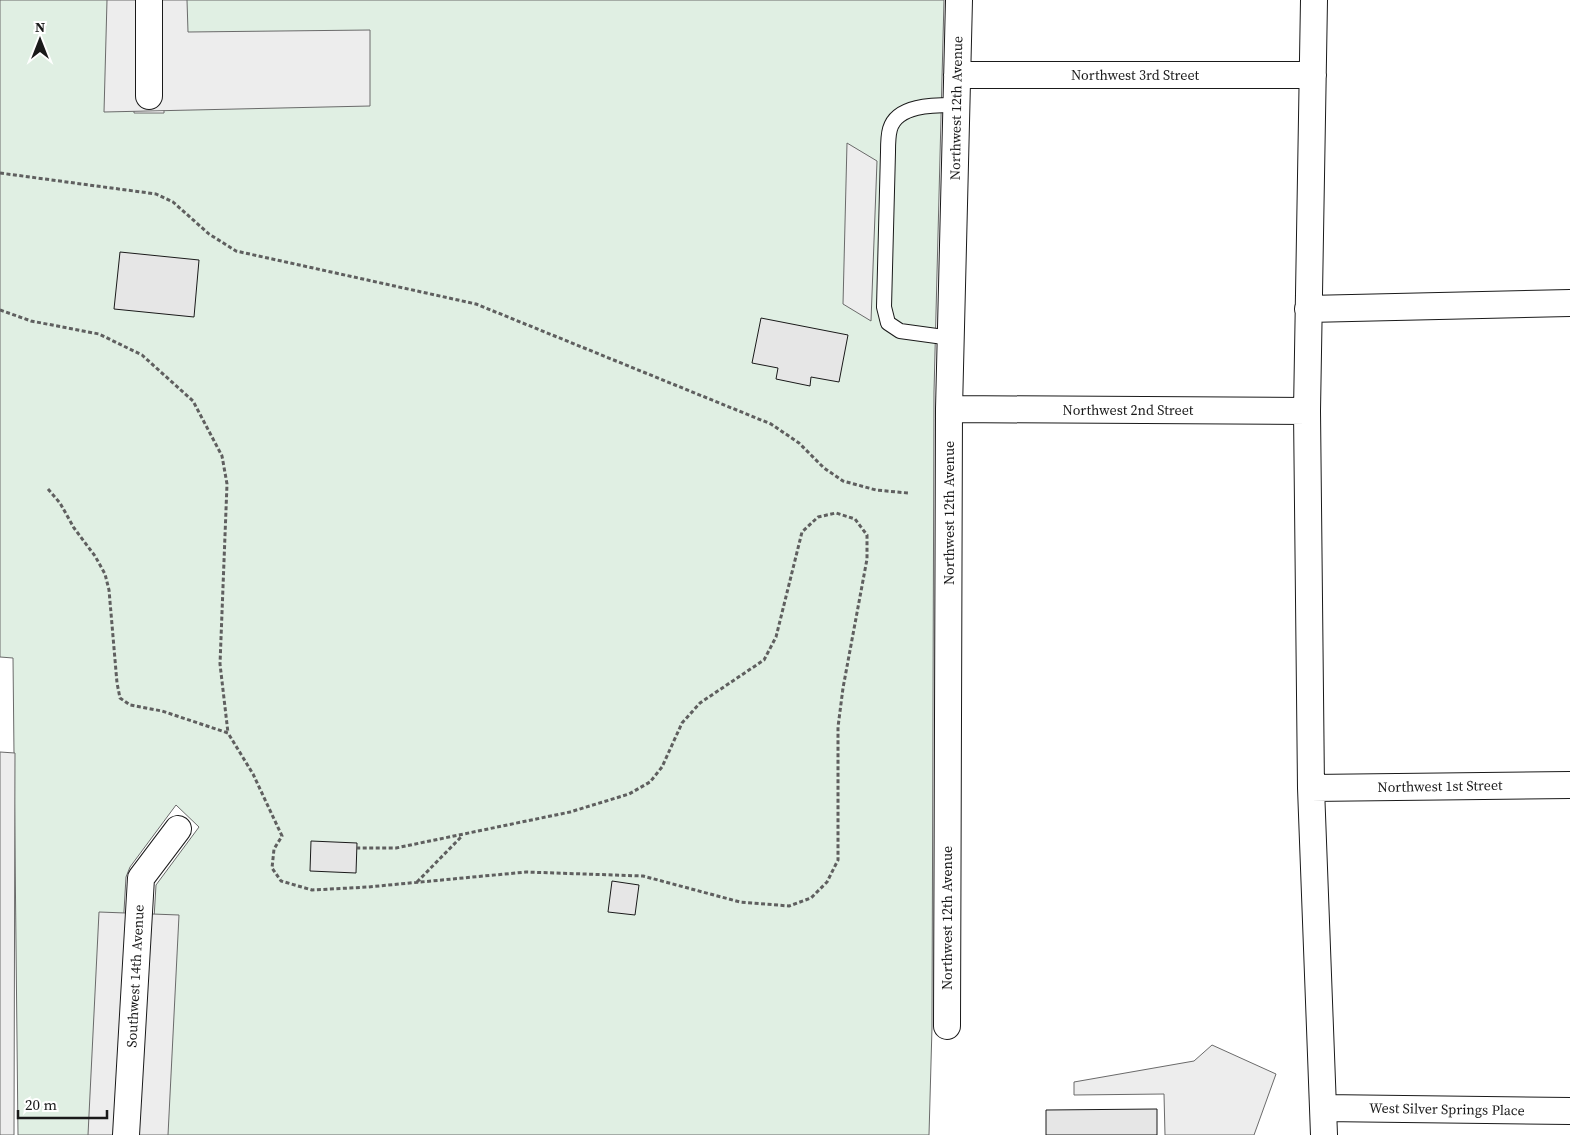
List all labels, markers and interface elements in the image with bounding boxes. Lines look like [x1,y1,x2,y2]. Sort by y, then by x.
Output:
north arrow [15,15,65,65]
text: N [35,17,45,37]
street label: Northwest 12th Avenue [945,36,967,180]
street label: Northwest 3rd Street [1071,65,1200,85]
street label: Northwest 2nd Street [1063,400,1194,420]
street label: Northwest 12th Avenue [939,441,959,585]
street label: Northwest 1st Street [1377,775,1503,797]
street label: Northwest 12th Avenue [937,846,957,990]
street label: Southwest 14th Avenue [121,904,149,1048]
scale bar [18,1088,106,1120]
text: 20 m [25,1094,57,1115]
street label: West Silver Springs Place [1369,1098,1525,1120]

